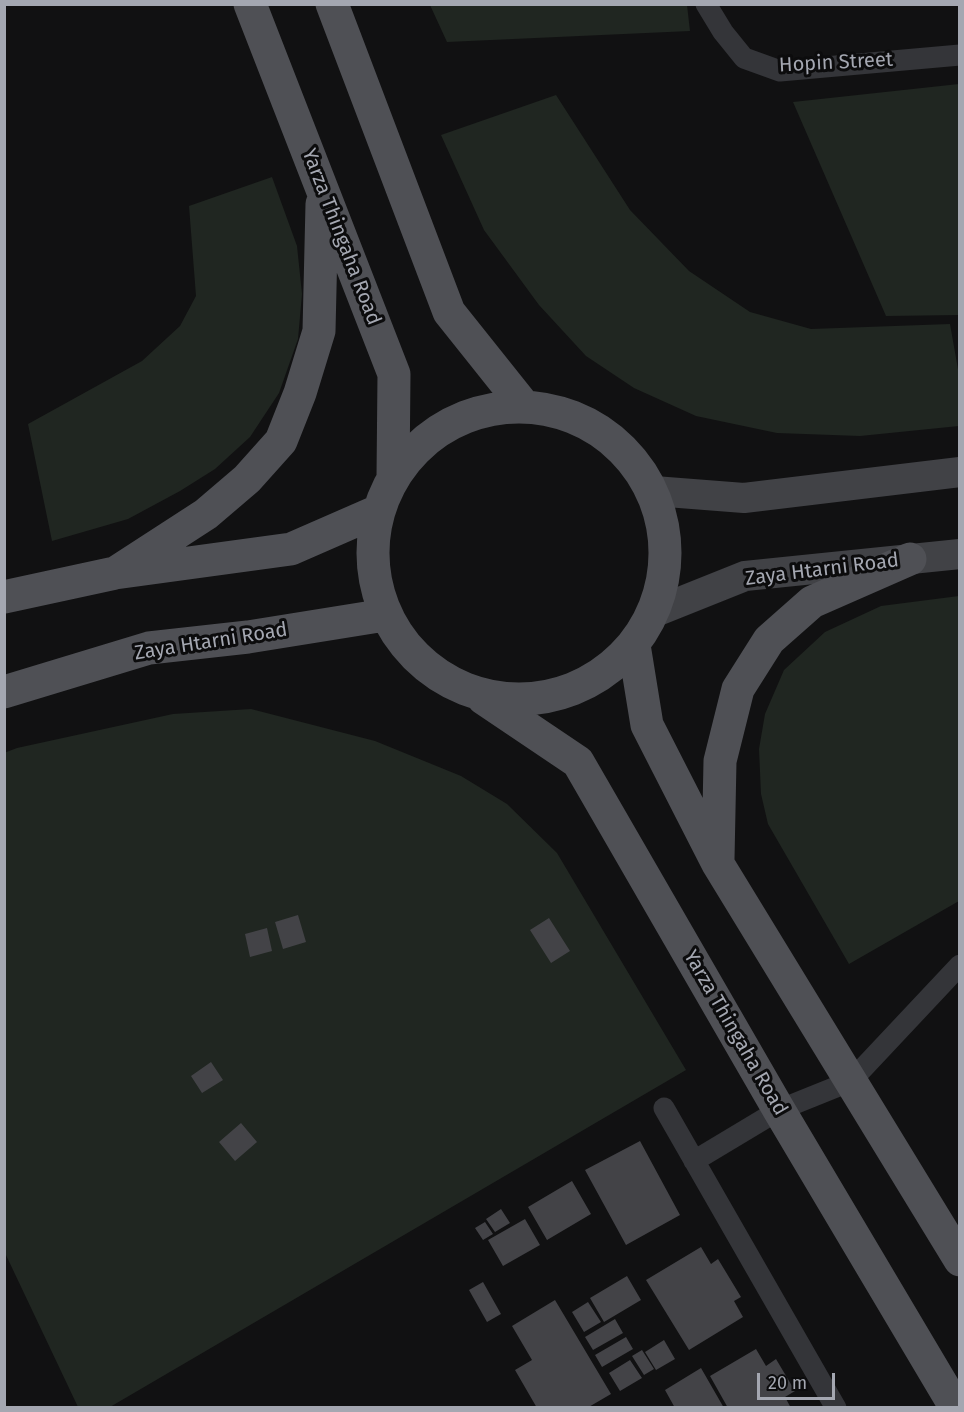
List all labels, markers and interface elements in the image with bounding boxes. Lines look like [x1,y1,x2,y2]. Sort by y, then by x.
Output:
street label: Hopin Street [778,48,894,78]
street label: Yarza Thingaha Road [296,146,386,328]
street label: Zaya Htarni Road [744,549,900,591]
street label: Zaya Htarni Road [133,618,289,666]
street label: Yarza Thingaha Road [678,946,792,1120]
scale bar [760,1361,838,1399]
text: 20 m [768,1372,807,1394]

